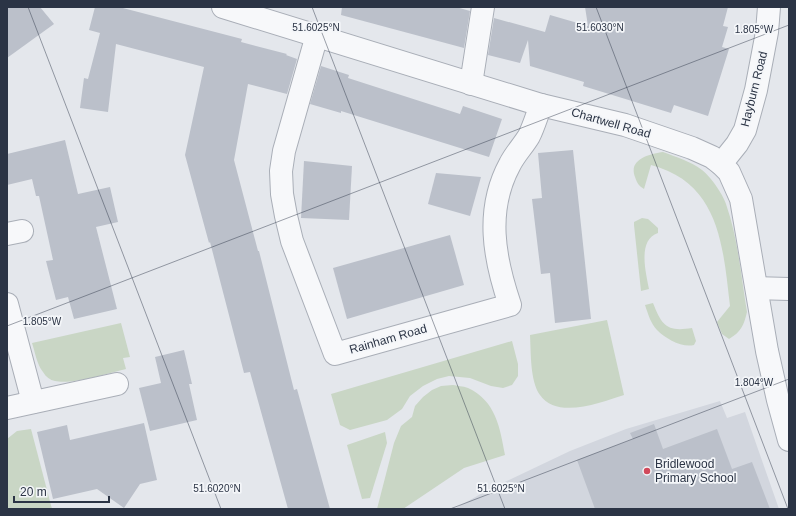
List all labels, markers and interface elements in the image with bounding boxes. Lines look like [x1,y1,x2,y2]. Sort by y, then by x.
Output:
text: 51.6025°N [292,22,340,33]
text: 51.6030°N [576,22,624,33]
text: 1.805°W [735,24,774,35]
street label: Hayburn Road [738,50,770,128]
street label: Chartwell Road [570,105,652,141]
text: 1.805°W [23,316,62,327]
street label: Rainham Road [348,321,428,357]
text: 1.804°W [735,377,774,388]
place label: Bridlewood Primary School [655,457,736,485]
marker: Bridlewood Primary School [642,466,652,476]
scale bar [14,478,109,504]
text: 51.6020°N [193,483,241,494]
text: 51.6025°N [477,483,525,494]
text: 20 m [20,485,47,499]

